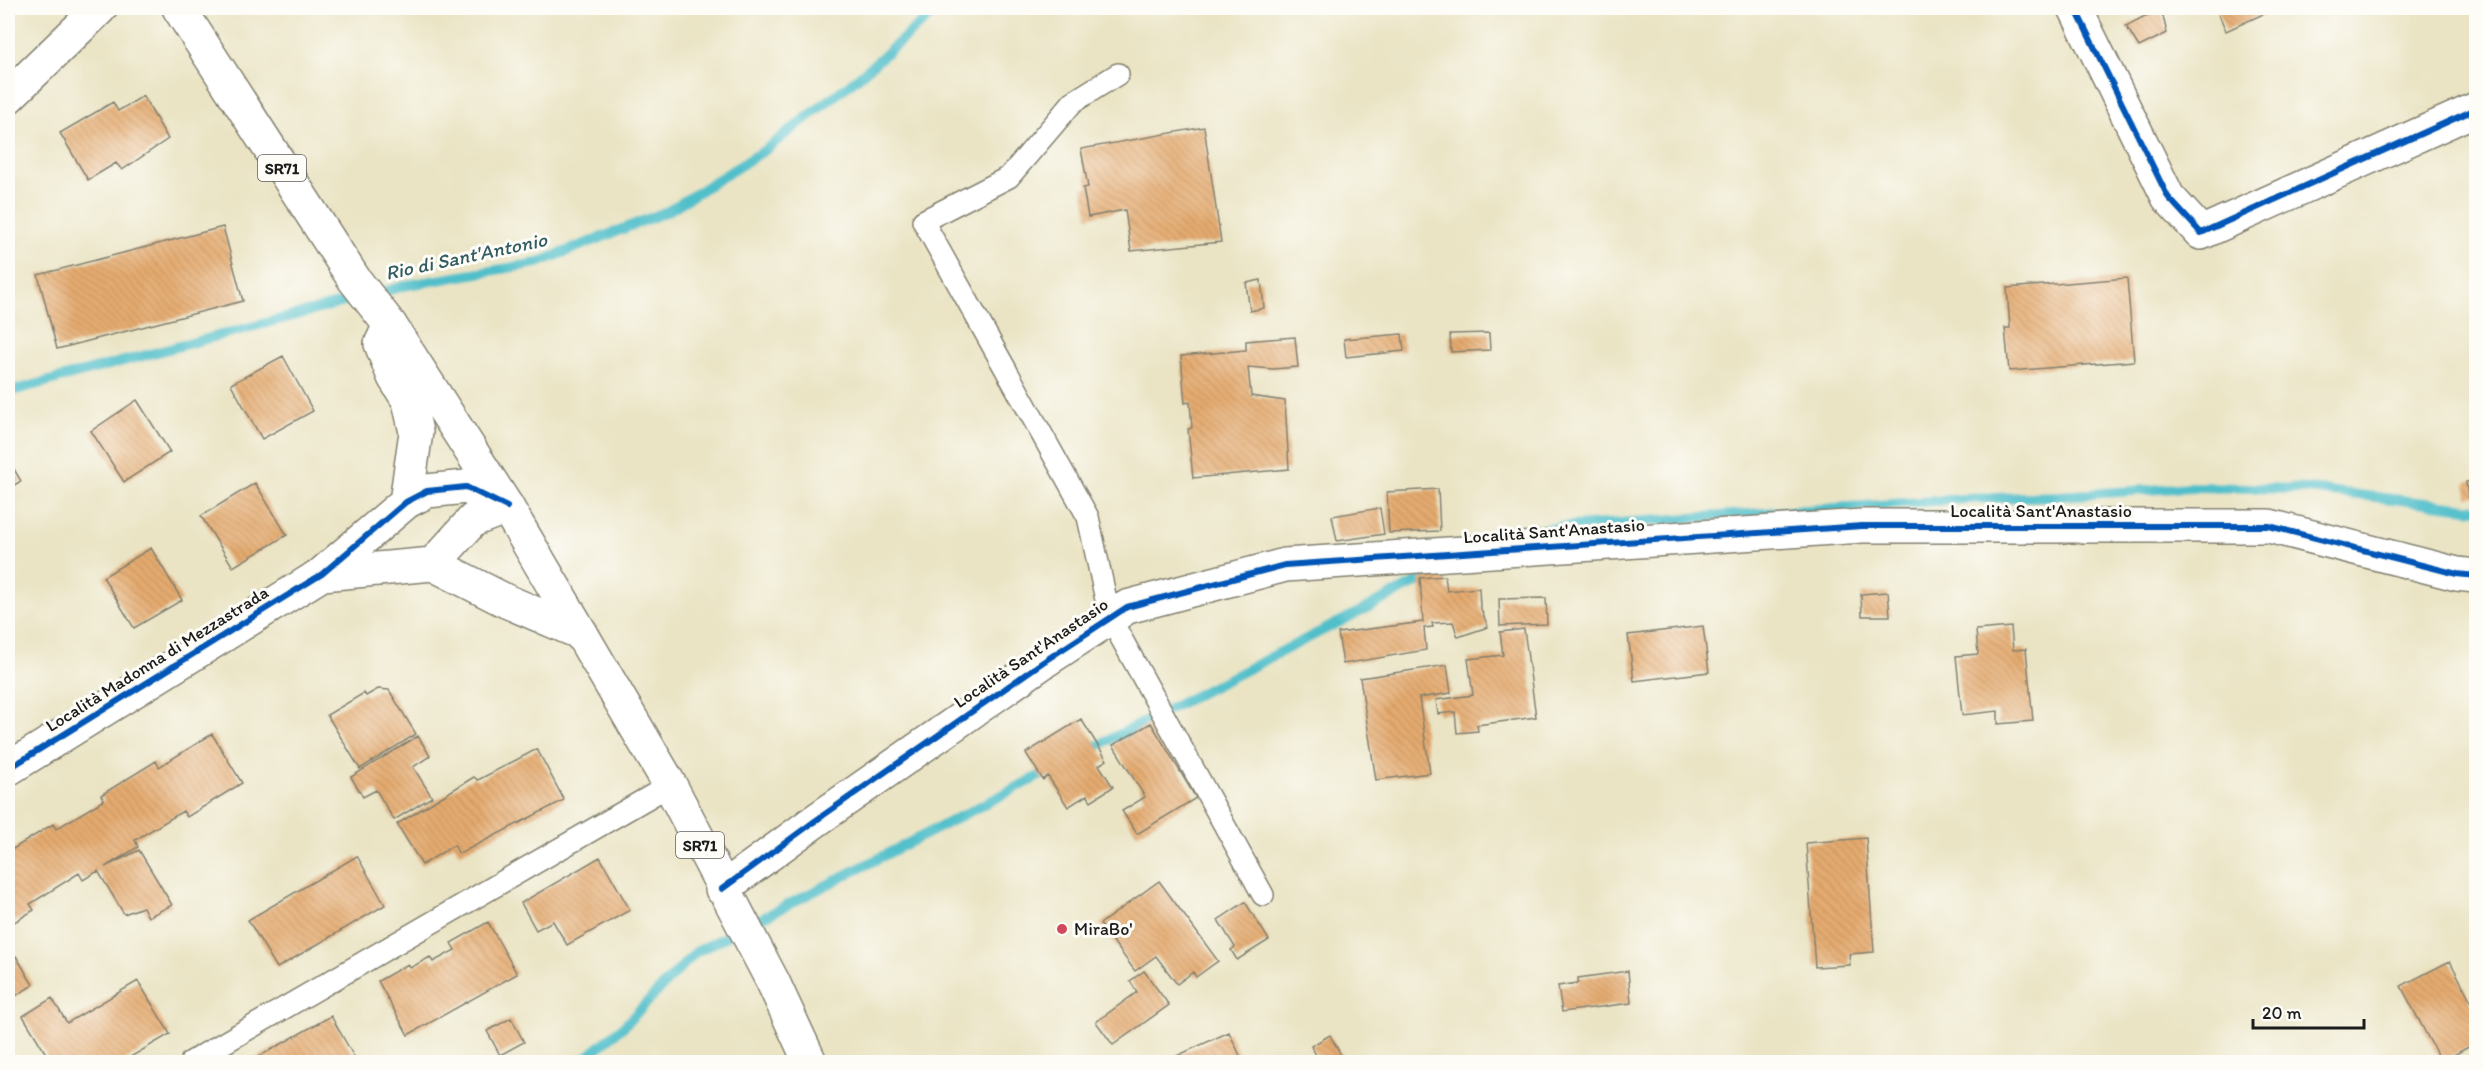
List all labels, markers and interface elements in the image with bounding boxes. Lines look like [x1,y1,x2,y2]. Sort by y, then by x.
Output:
road number: SR71 [258,155,306,181]
water label: Rio di Sant'Antonio [383,227,550,285]
street label: Località Sant'Anastasio [1950,500,2132,522]
street label: Località Sant'Anastasio [1463,514,1645,548]
street label: Località Madonna di Mezzastrada [42,581,273,737]
street label: Località Sant'Anastasio [950,593,1112,713]
road number: SR71 [676,832,724,858]
place label: MiraBo' [1074,918,1133,940]
marker: MiraBo' [1055,922,1069,936]
scale bar [2253,992,2364,1030]
text: 20 m [2262,1002,2302,1024]

